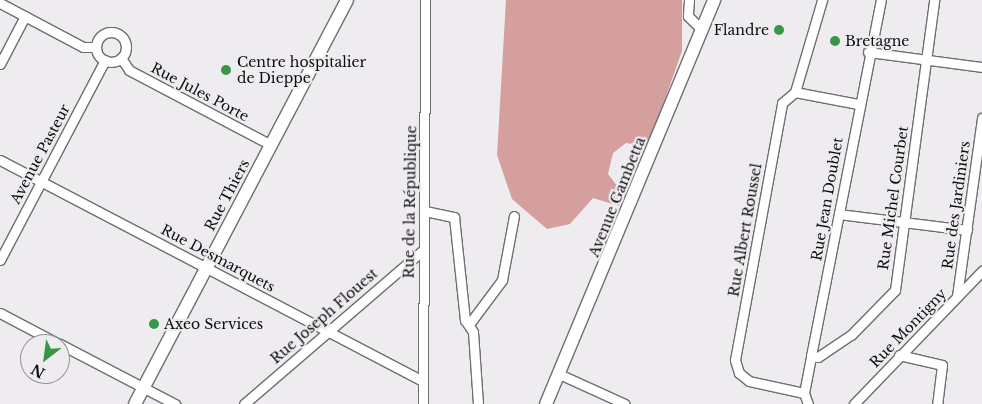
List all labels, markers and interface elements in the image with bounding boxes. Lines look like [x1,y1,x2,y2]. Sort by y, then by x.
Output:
place label: Flandre [714,22,769,38]
marker: Flandre [773,24,785,36]
place label: Bretagne [845,33,909,49]
marker: Bretagne [829,35,841,47]
place label: Centre hospitalier de Dieppe [237,54,366,86]
street label: Rue Jules Porte [148,59,252,125]
marker: Centre hospitalier de Dieppe [219,63,233,77]
street label: Avenue Pasteur [7,101,73,207]
street label: Rue de la République [400,125,420,279]
street label: Rue Michel Courbet [875,125,911,271]
street label: Avenue Gambetta [585,135,649,259]
street label: Rue Jean Doublet [808,136,846,262]
street label: Rue des Jardiniers [939,140,973,270]
street label: Rue Thiers [201,156,253,234]
street label: Rue Albert Roussel [725,162,765,298]
street label: Rue Desmarquets [158,221,278,295]
street label: Rue Joseph Flouest [267,265,381,367]
street label: Rue Montigny [866,285,950,371]
place label: Axeo Services [164,316,263,332]
marker: Axeo Services [148,318,160,330]
north arrow [20,334,70,384]
text: N [28,360,48,382]

